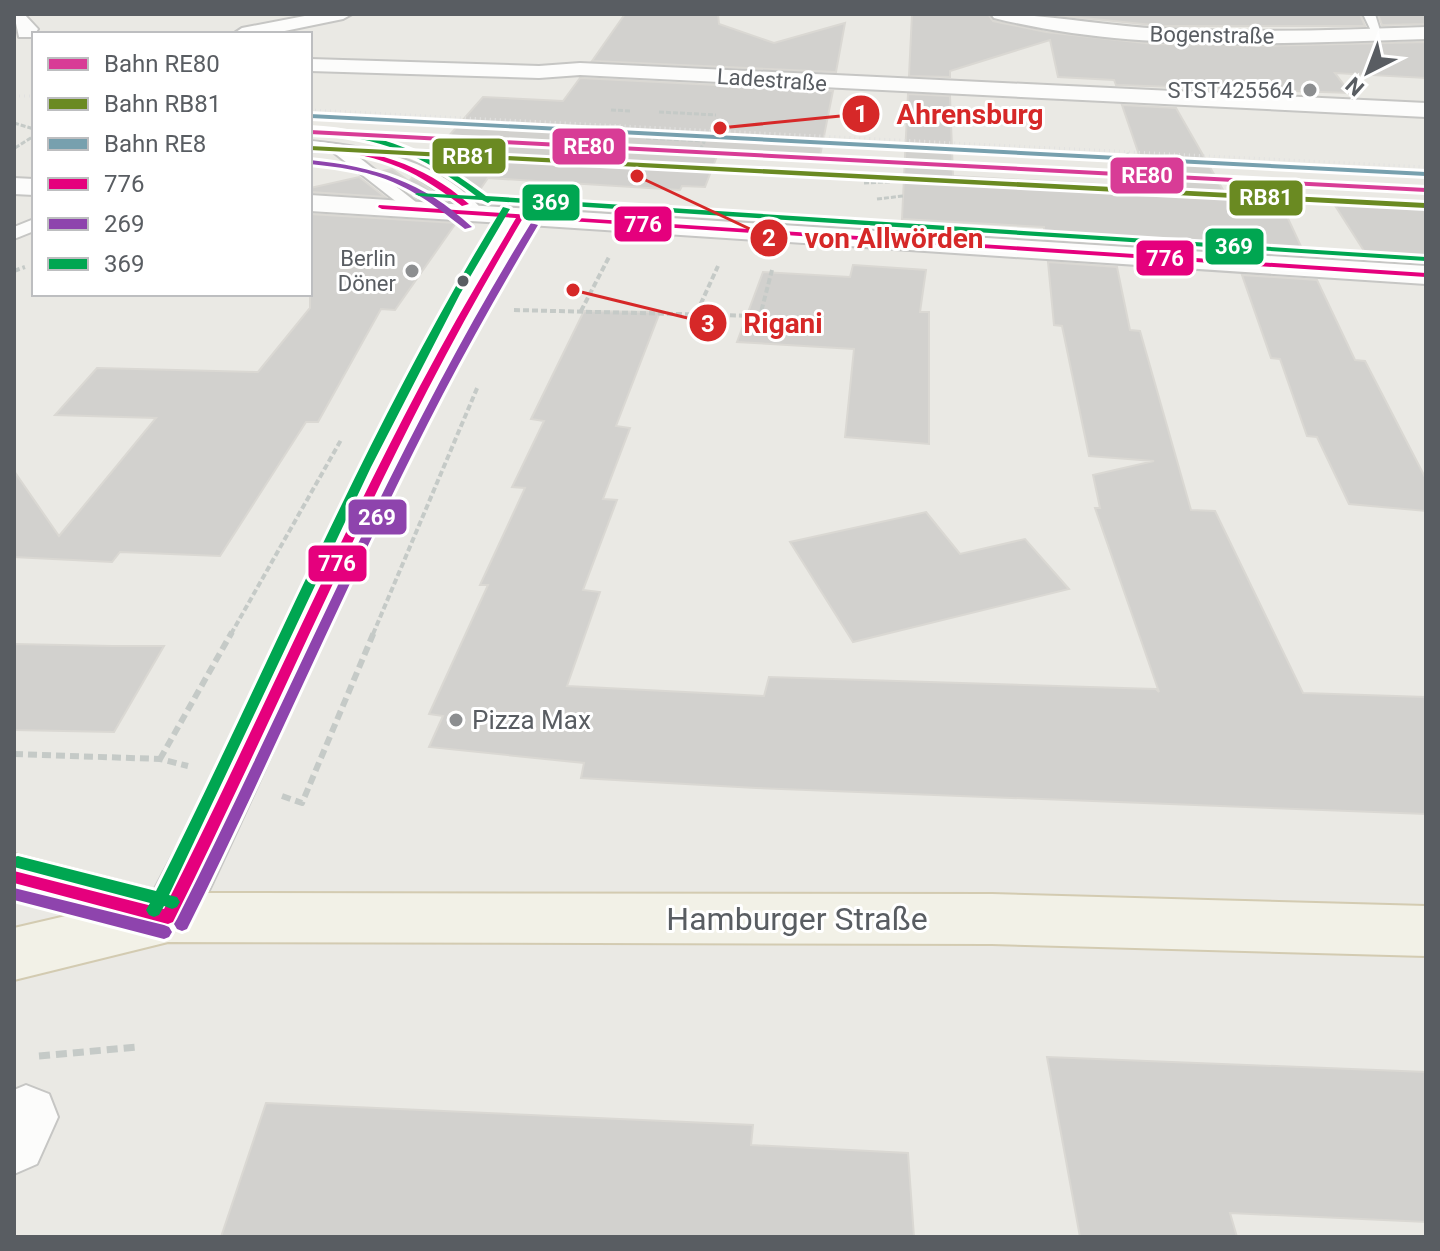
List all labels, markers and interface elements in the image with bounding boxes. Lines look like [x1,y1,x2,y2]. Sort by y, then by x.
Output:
street label: Bogenstraße [1149,21,1275,49]
legend [32,32,312,296]
north arrow [1328,32,1408,112]
text: Bahn RE80 [104,50,220,78]
street label: Ladestraße [716,64,828,96]
text: N [1341,72,1369,101]
place label: STST425564 [1168,78,1294,103]
marker: STST425564 [1301,81,1319,99]
callout: Ahrensburg [841,88,1060,140]
text: Bahn RB81 [104,90,221,118]
text: Ahrensburg [896,98,1044,131]
text: 1 [854,100,868,128]
line badge: RE80 [551,127,627,166]
text: Bahn RE8 [104,130,206,158]
text: RE80 [563,134,615,159]
line badge: RB81 [431,137,507,175]
text: RB81 [442,144,496,169]
line badge: RE80 [1109,156,1185,195]
text: RE80 [1121,163,1173,188]
text: 776 [104,170,144,198]
line badge: RB81 [1228,179,1304,217]
line badge: 369 [521,183,581,222]
text: RB81 [1239,185,1293,210]
text: 369 [532,190,570,215]
line badge: 776 [613,205,673,243]
text: 269 [104,210,144,238]
text: 776 [624,212,662,237]
callout: von Allwörden [749,212,1000,264]
text: von Allwörden [804,222,984,255]
text: 2 [762,224,776,252]
line badge: 369 [1204,227,1265,266]
text: 369 [1215,234,1253,259]
line badge: 776 [1135,239,1195,277]
place label: Berlin Döner [338,246,397,296]
text: 776 [1146,246,1184,271]
text: 369 [104,250,144,278]
marker: Berlin Döner [403,262,421,280]
unlabelled marker [455,273,471,289]
callout: Rigani [688,297,839,349]
text: Rigani [743,307,823,340]
text: 3 [701,310,715,338]
line badge: 269 [347,498,408,536]
text: 269 [358,505,396,530]
line badge: 776 [307,544,368,583]
text: 776 [318,551,356,576]
place label: Pizza Max [472,705,591,735]
marker: Pizza Max [447,711,465,729]
street label: Hamburger Straße [666,900,928,938]

